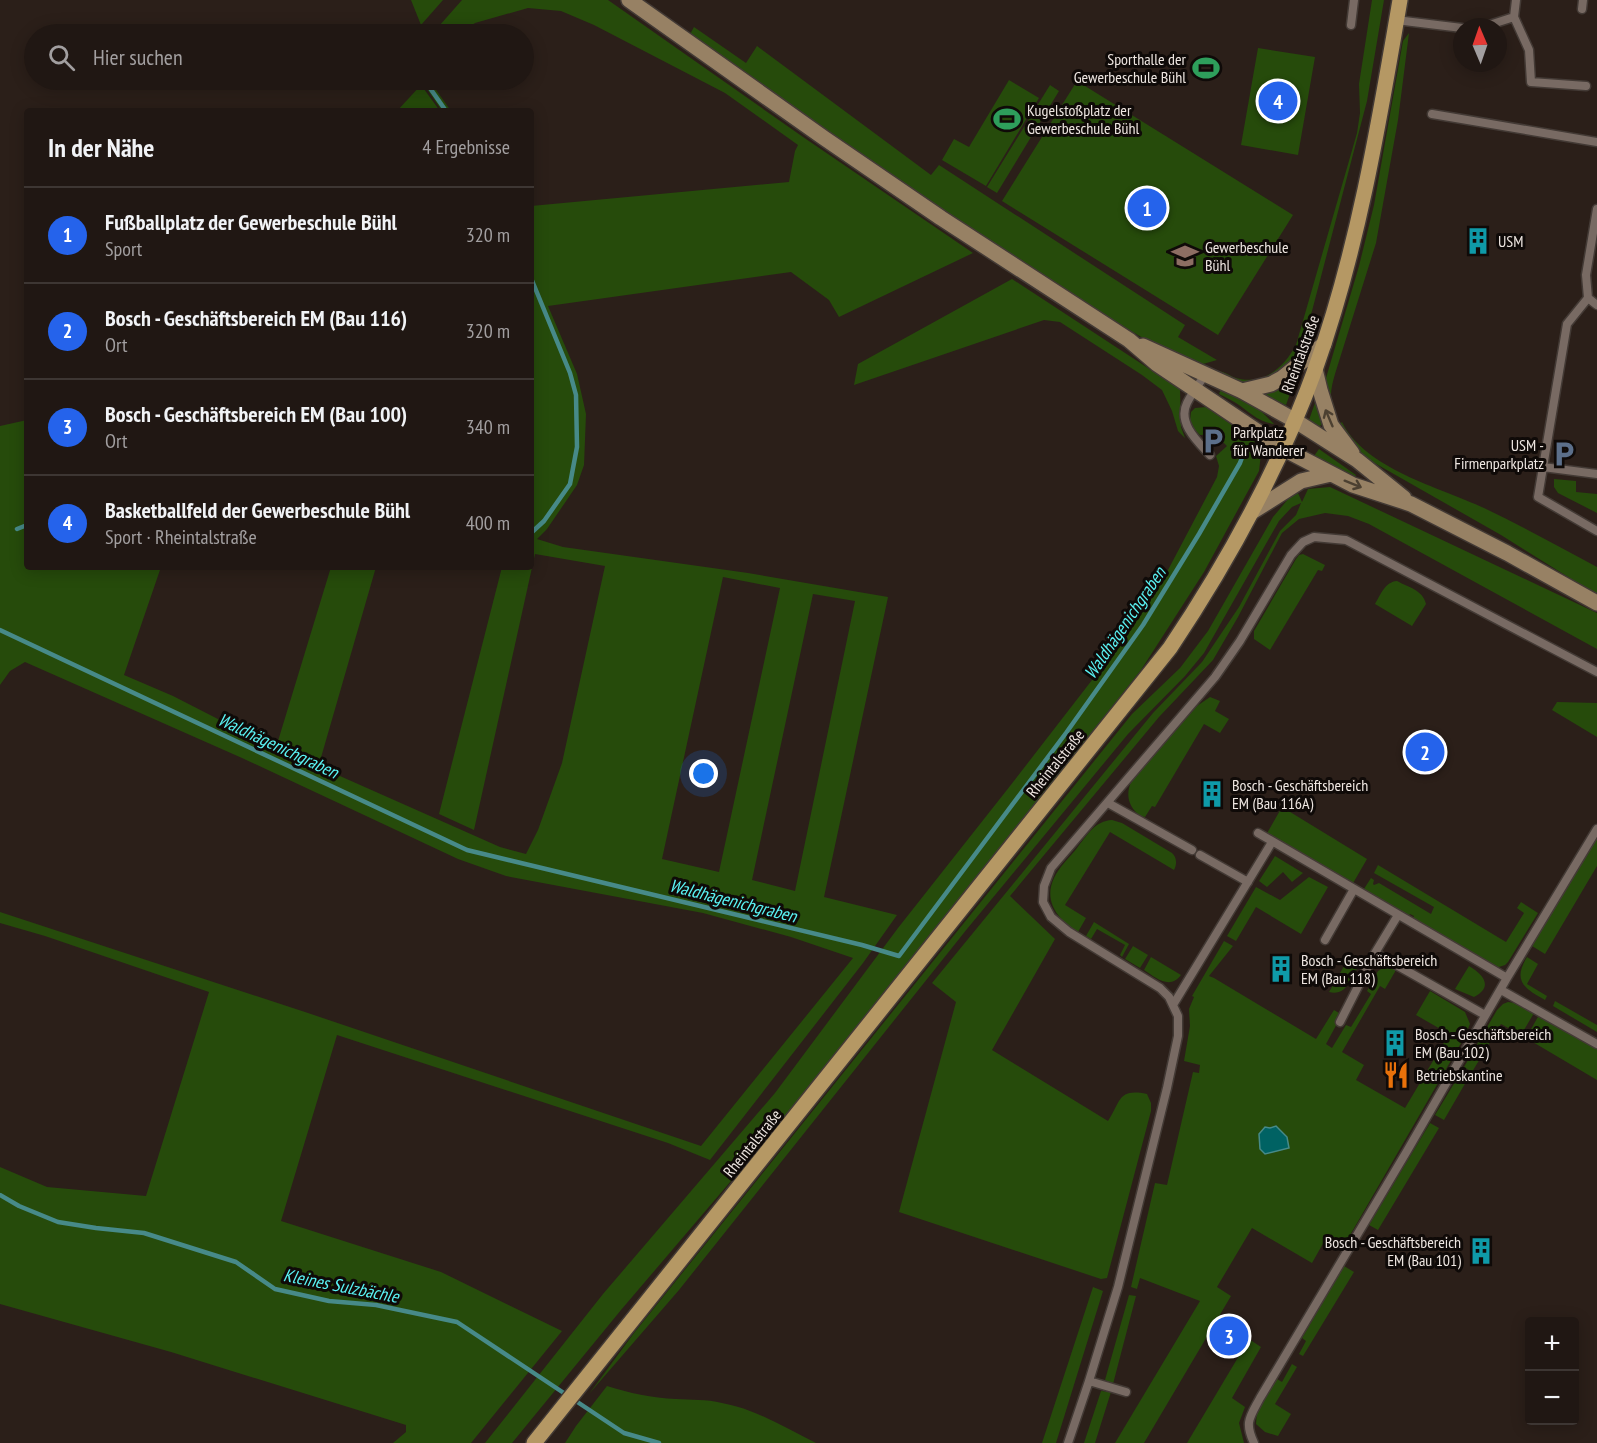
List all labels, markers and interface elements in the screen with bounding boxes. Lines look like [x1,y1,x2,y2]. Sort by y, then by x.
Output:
north arrow [1453,18,1507,72]
search box [24,24,534,90]
icon: search [45,41,78,74]
text: Hier suchen [93,43,183,71]
place label: Sporthalle der Gewerbeschule Bühl [1074,49,1187,87]
sports icon: Sporthalle der Gewerbeschule Bühl [1191,53,1221,83]
pin: 4 [1258,78,1298,124]
place label: Kugelstoßplatz der Gewerbeschule Bühl [1027,100,1140,138]
sports icon: Kugelstoßplatz der Gewerbeschule Bühl [992,104,1022,134]
text: In der Nähe [48,131,154,164]
text: 4 Ergebnisse [422,134,510,160]
pin: 1 [1128,186,1166,230]
text: Fußballplatz der Gewerbeschule Bühl [105,208,397,236]
text: 1 [63,222,72,248]
text: 320 m [466,222,510,248]
building icon: USM [1463,226,1493,256]
place label: USM [1498,231,1523,251]
text: Sport [105,236,142,262]
place label: Gewerbeschule Bühl [1205,237,1289,275]
school or university icon: Gewerbeschule Bühl [1170,241,1200,271]
text: Bosch - Geschäftsbereich EM (Bau 116) [105,304,407,332]
street label: Rheintalstraße [1277,312,1323,396]
text: 2 [63,318,72,344]
text: 320 m [466,318,510,344]
text: Ort [105,332,127,358]
text: Bosch - Geschäftsbereich EM (Bau 100) [105,400,407,428]
one-way arrow [1323,409,1334,427]
text: 3 [63,414,72,440]
text: 340 m [466,414,510,440]
place label: Parkplatz für Wanderer [1233,422,1305,460]
parking icon: Parkplatz für Wanderer [1198,426,1228,456]
text: Ort [105,428,127,454]
place label: USM - Firmenparkplatz [1454,435,1544,473]
parking icon: USM - Firmenparkplatz [1549,439,1579,469]
one-way arrow [1343,479,1362,490]
text: Basketballfeld der Gewerbeschule Bühl [105,496,410,524]
text: 4 [63,510,72,536]
text: 400 m [466,510,510,536]
text: Sport · Rheintalstraße [105,524,257,550]
water label: Waldhägenichgraben [1079,561,1171,683]
water label: Waldhägenichgraben [214,708,343,784]
street label: Rheintalstraße [1022,725,1088,801]
pin: 2 [1406,730,1444,774]
your location [689,759,718,788]
place label: Bosch - Geschäftsbereich EM (Bau 116A) [1232,775,1368,813]
building icon: Bosch - Geschäftsbereich EM (Bau 116A) [1197,779,1227,809]
water label: Waldhägenichgraben [667,874,800,928]
place label: Bosch - Geschäftsbereich EM (Bau 118) [1301,950,1437,988]
building icon: Bosch - Geschäftsbereich EM (Bau 118) [1266,954,1296,984]
place label: Bosch - Geschäftsbereich EM (Bau 102) [1415,1024,1551,1062]
building icon: Bosch - Geschäftsbereich EM (Bau 102) [1380,1028,1410,1058]
restaurant icon: Betriebskantine [1381,1060,1411,1090]
place label: Betriebskantine [1416,1065,1503,1085]
street label: Rheintalstraße [719,1105,785,1181]
place label: Bosch - Geschäftsbereich EM (Bau 101) [1325,1232,1461,1270]
building icon: Bosch - Geschäftsbereich EM (Bau 101) [1466,1236,1496,1266]
water label: Kleines Sulzbächle [282,1263,402,1308]
pin: 3 [1210,1314,1248,1358]
map controls [1525,1317,1579,1425]
button: + [1525,1317,1579,1371]
button: − [1525,1371,1579,1425]

